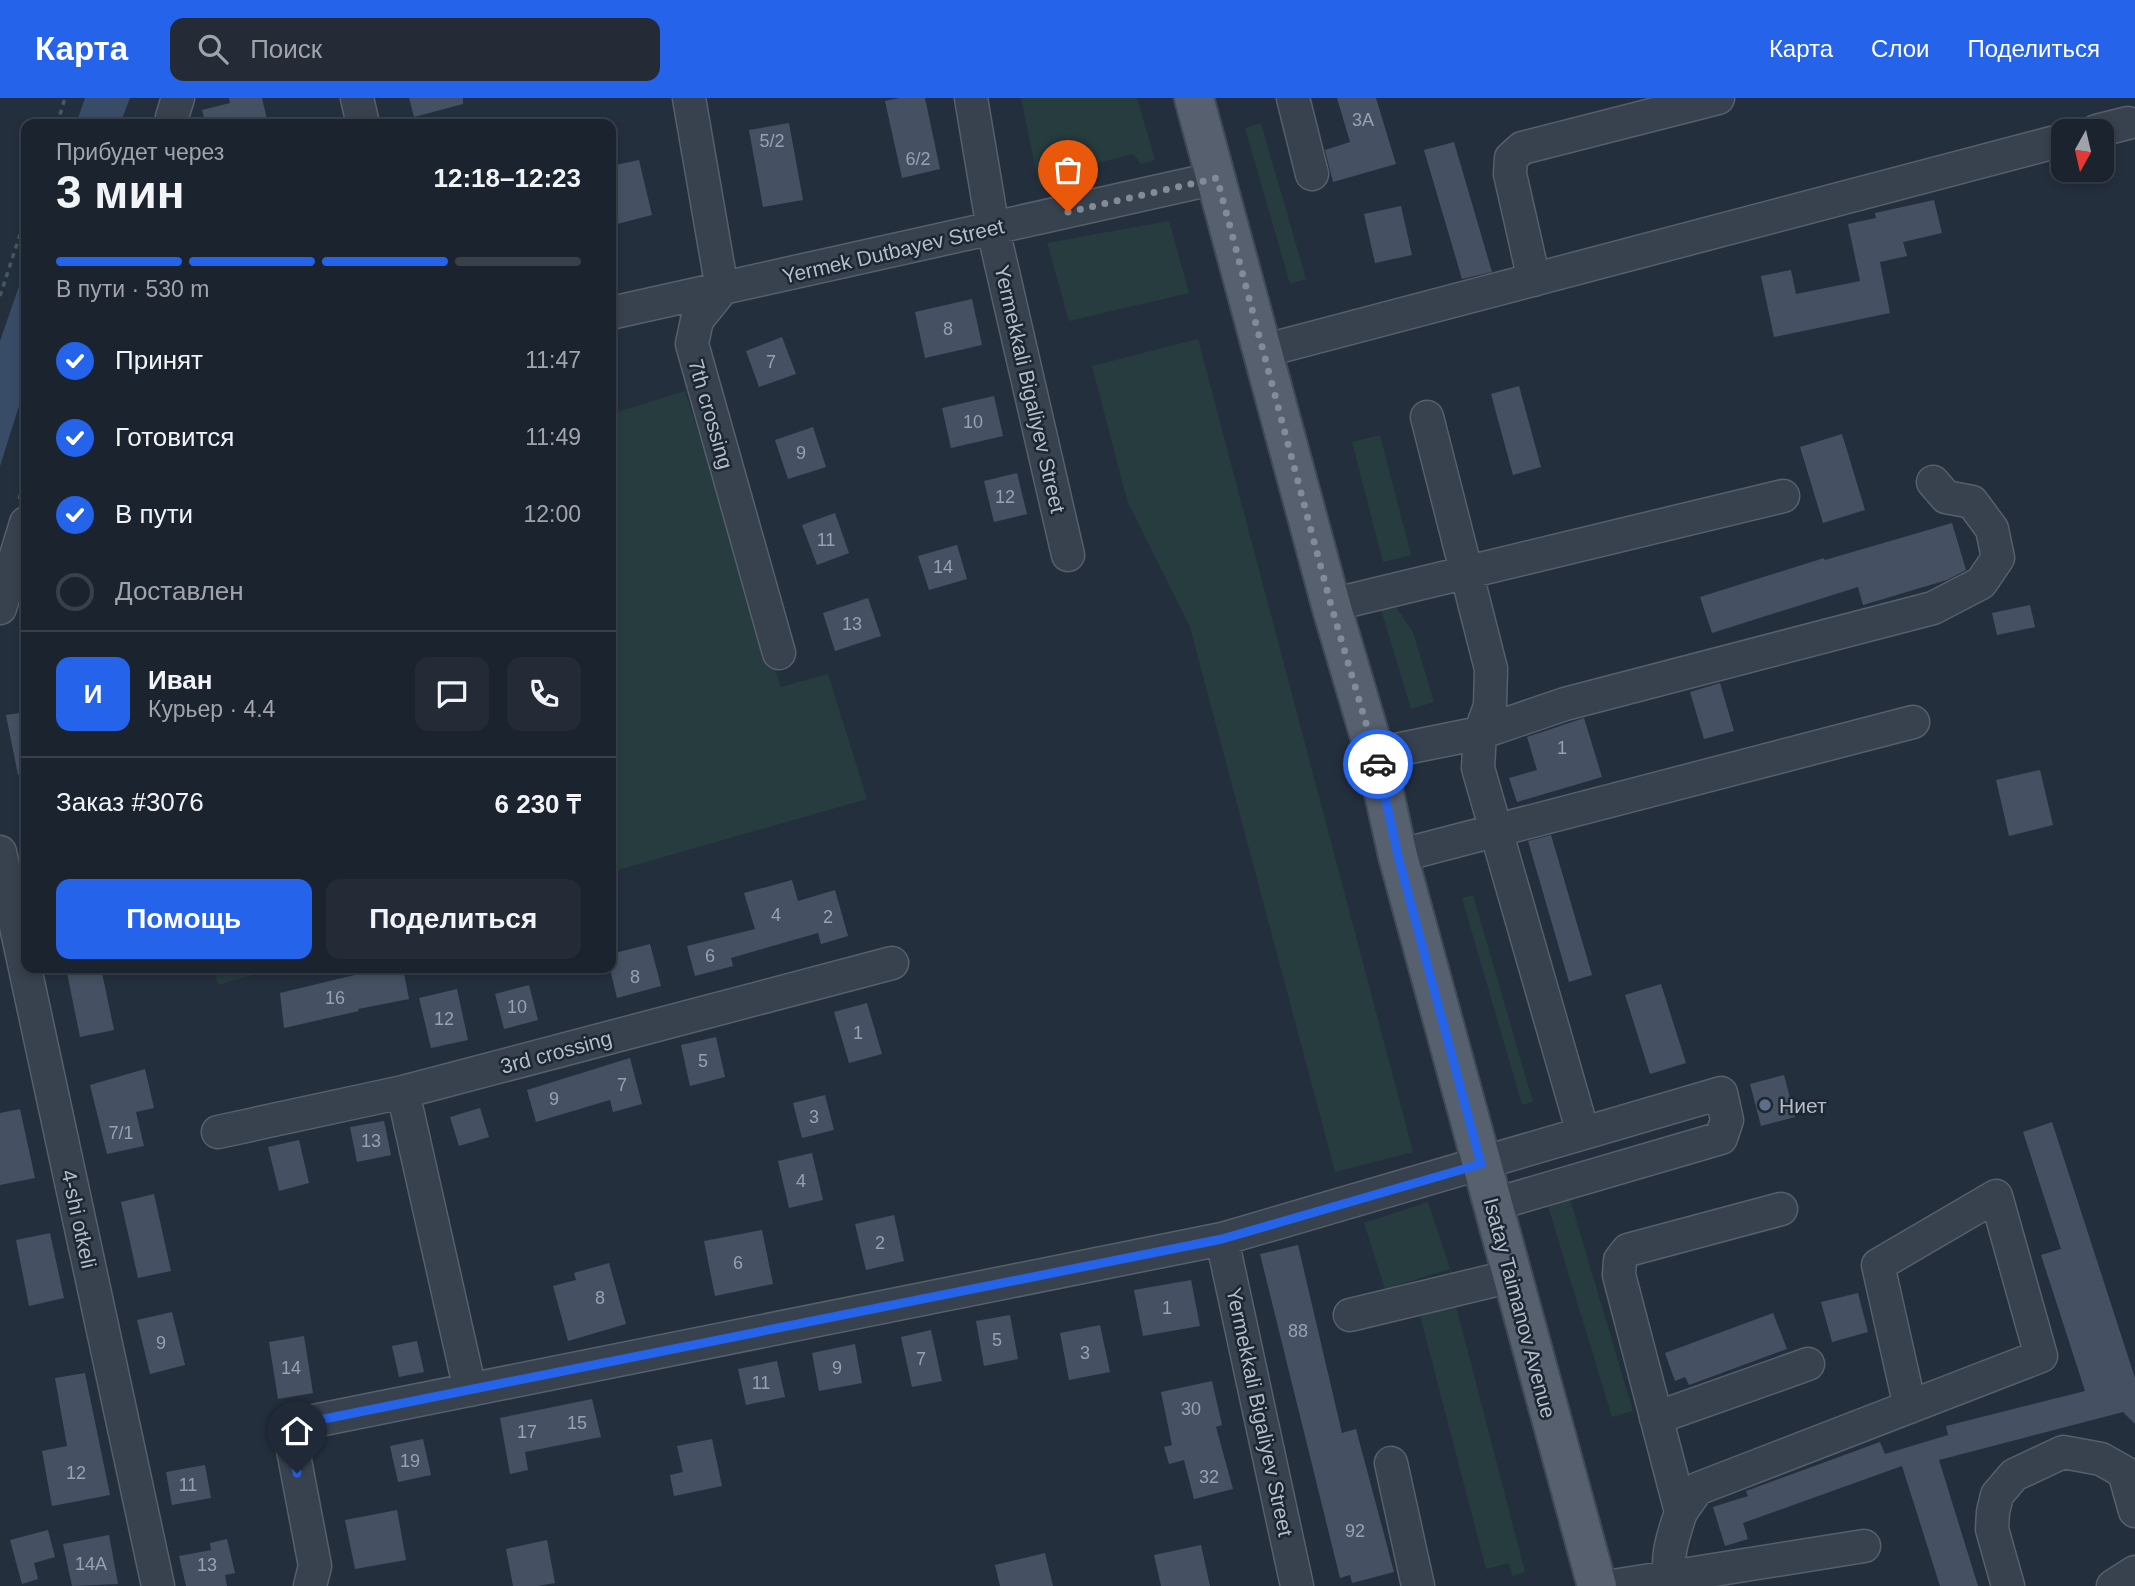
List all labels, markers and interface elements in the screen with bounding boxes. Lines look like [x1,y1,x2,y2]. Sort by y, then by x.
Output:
search box [170,18,660,81]
text: Карта [35,30,128,67]
icon: search [194,30,232,68]
text: Поиск [250,34,322,64]
text: Карта [1769,35,1833,62]
text: Слои [1871,35,1929,62]
text: Поделиться [1967,35,2100,62]
house number: 3А [1352,110,1374,130]
north arrow [2051,119,2114,182]
map controls [2051,119,2114,182]
house number: 5/2 [759,131,785,151]
text: Прибудет через [56,139,224,165]
pin [1038,140,1098,212]
house number: 6/2 [905,149,931,169]
icon: bag [1049,151,1087,189]
text: 12:18–12:23 [434,163,581,193]
text: 3 мин [56,166,184,218]
street label: Yermek Dutbayev Street [780,214,1006,288]
street label: Yermekkali Bigaliyev Street [990,263,1070,515]
text: В пути · 530 m [56,276,209,302]
house number: 8 [943,319,953,339]
icon: check [56,342,94,380]
text: Принят [115,345,203,375]
text: 11:47 [525,347,581,373]
house number: 7 [766,352,776,372]
street label: 7th crossing [684,356,738,472]
house number: 10 [963,412,983,432]
icon: check [56,419,94,457]
text: Готовится [115,422,234,452]
text: 11:49 [525,424,581,450]
house number: 9 [796,443,806,463]
house number: 12 [995,487,1015,507]
icon: check [56,496,94,534]
text: В пути [115,499,193,529]
text: 12:00 [523,501,581,527]
house number: 11 [817,530,835,550]
house number: 14 [933,557,953,577]
text: Доставлен [115,576,244,606]
house number: 13 [842,614,862,634]
button: chat [415,657,489,731]
button: phone [507,657,581,731]
text: Иван [148,665,213,695]
text: И [84,679,102,709]
text: Курьер · 4.4 [148,696,275,722]
courier [1343,729,1413,799]
house number: 1 [1557,738,1567,758]
icon: car [1359,745,1397,783]
text: Заказ #3076 [56,787,204,817]
text: 6 230 ₸ [495,789,581,819]
button: Помощь [56,879,312,959]
button: Поделиться [326,879,581,959]
house number: 4 [771,905,781,925]
house number: 2 [823,907,833,927]
house number: 6 [705,946,715,966]
house number: 8 [630,967,640,987]
house number: 16 [325,988,345,1008]
house number: 10 [507,997,527,1017]
house number: 12 [434,1009,454,1029]
house number: 1 [853,1023,863,1043]
street label: 3rd crossing [498,1026,614,1078]
house number: 5 [698,1051,708,1071]
house number: 7 [617,1075,627,1095]
house number: 9 [549,1089,559,1109]
place label: Ниет [1779,1094,1827,1117]
marker: Ниет [1757,1097,1773,1113]
house number: 3 [809,1107,819,1127]
house number: 7/1 [108,1123,134,1143]
house number: 13 [361,1131,381,1151]
street label: 4-shi otkeli [57,1168,101,1270]
house number: 4 [796,1171,806,1191]
street label: Isatay Taimanov Avenue [1480,1195,1560,1421]
house number: 2 [875,1233,885,1253]
house number: 6 [733,1253,743,1273]
street label: Yermekkali Bigaliyev Street [1222,1286,1298,1539]
house number: 8 [595,1288,605,1308]
house number: 1 [1162,1298,1172,1318]
house number: 88 [1288,1321,1308,1341]
house number: 5 [992,1330,1002,1350]
house number: 9 [156,1333,166,1353]
house number: 3 [1080,1343,1090,1363]
house number: 7 [916,1349,926,1369]
house number: 14 [281,1358,301,1378]
house number: 9 [832,1358,842,1378]
house number: 11 [752,1373,770,1393]
house number: 30 [1181,1399,1201,1419]
pin [267,1401,327,1473]
icon: home [278,1412,316,1450]
house number: 15 [567,1413,587,1433]
house number: 17 [517,1422,537,1442]
house number: 19 [400,1451,420,1471]
house number: 12 [66,1463,86,1483]
house number: 32 [1199,1467,1219,1487]
house number: 11 [179,1475,197,1495]
house number: 92 [1345,1521,1365,1541]
house number: 14А [75,1554,107,1574]
house number: 13 [197,1555,217,1575]

